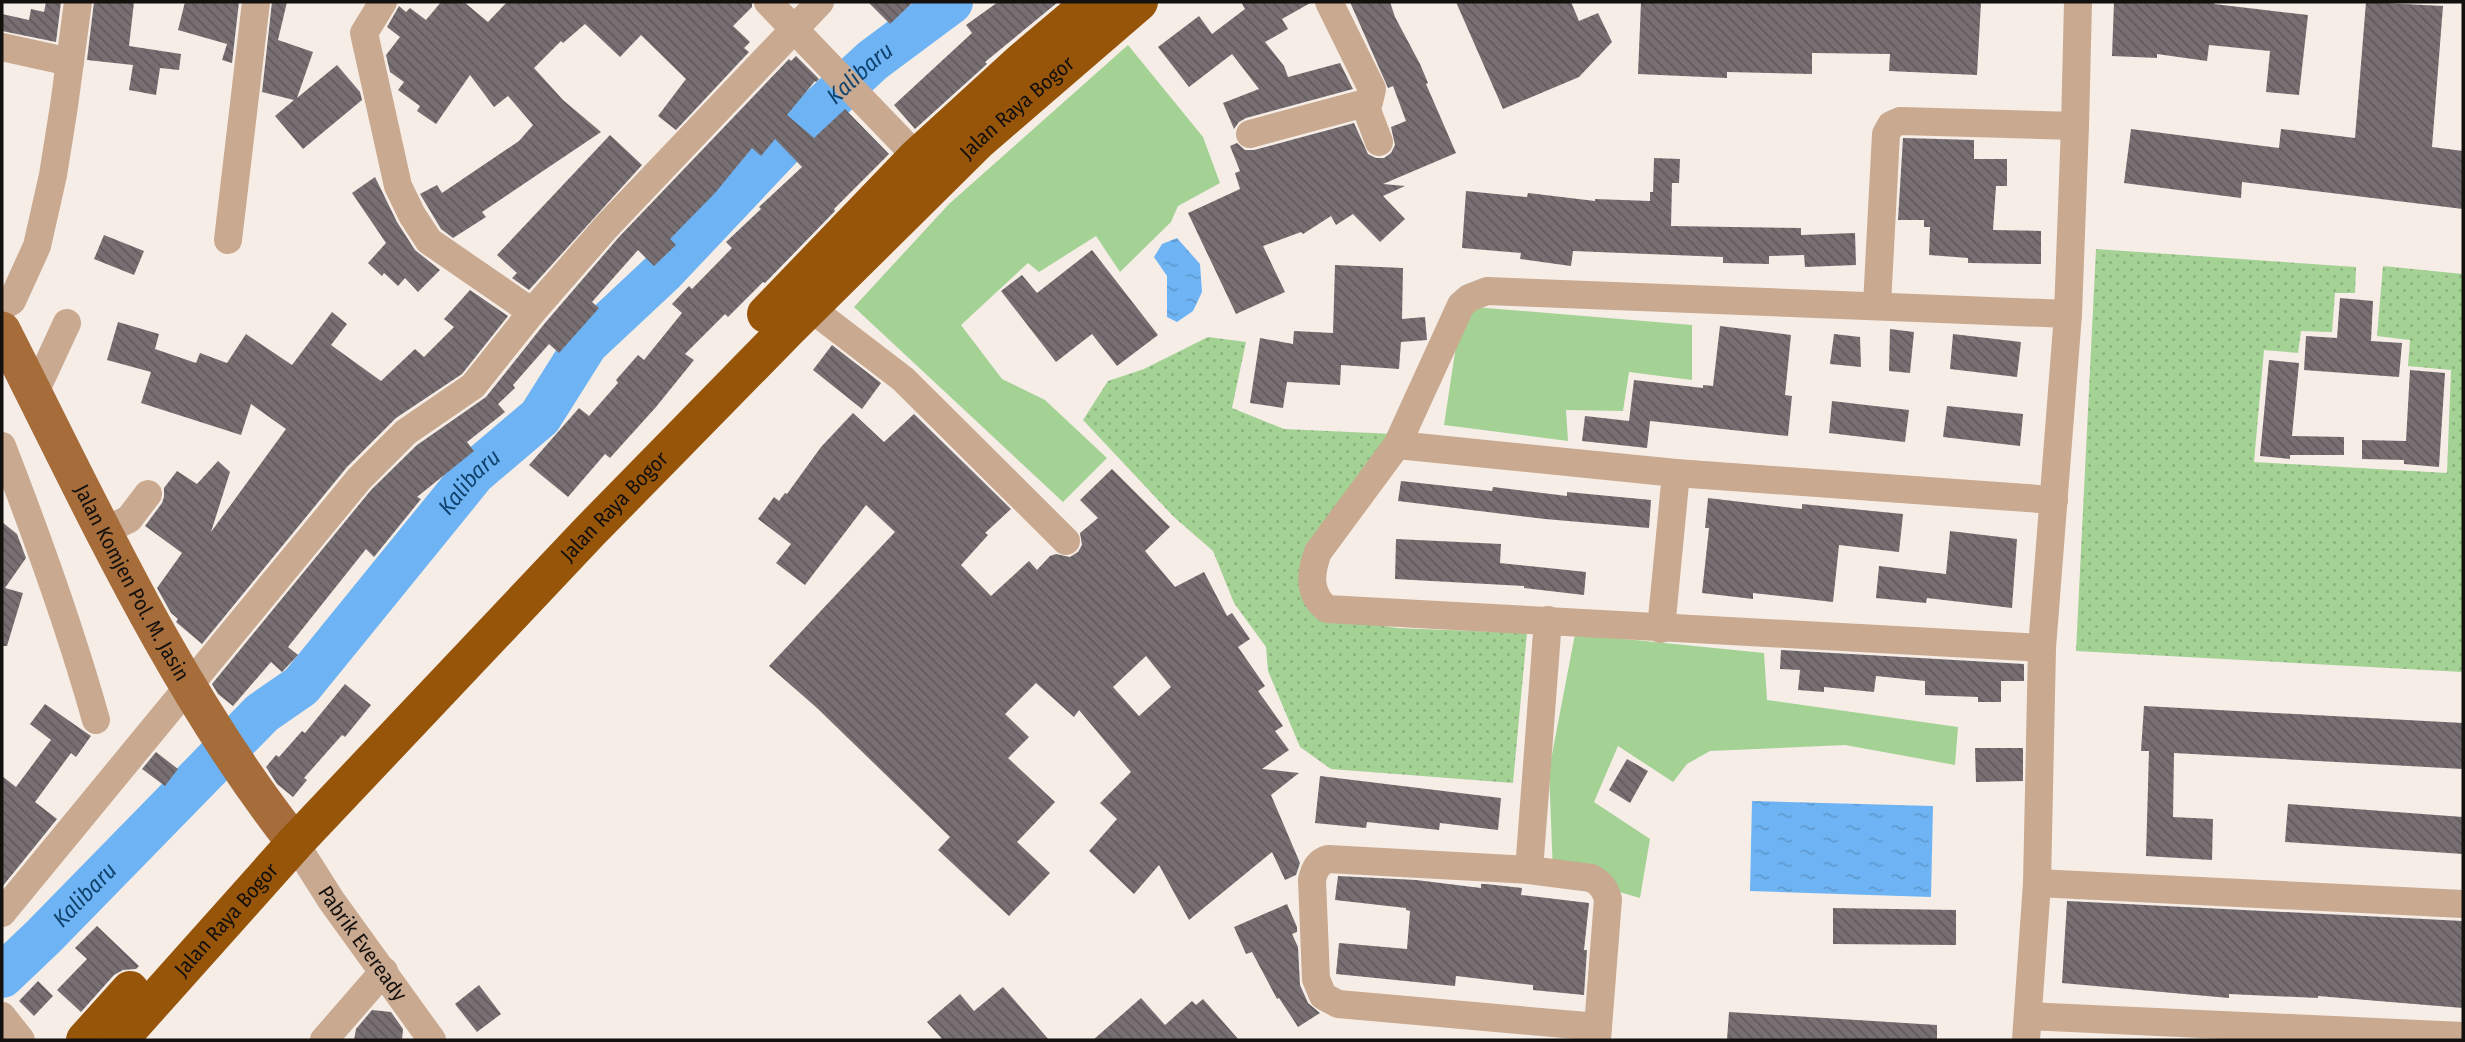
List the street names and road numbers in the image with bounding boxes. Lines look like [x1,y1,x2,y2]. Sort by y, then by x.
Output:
street label: Jalan Raya Bogor [954,50,1080,165]
street label: Jalan Raya Bogor [555,446,674,567]
street label: Jalan Komjen Pol. M. Jasin [68,480,195,686]
street label: Jalan Raya Bogor [169,857,284,982]
street label: Pabrik Eveready [312,881,413,1007]

